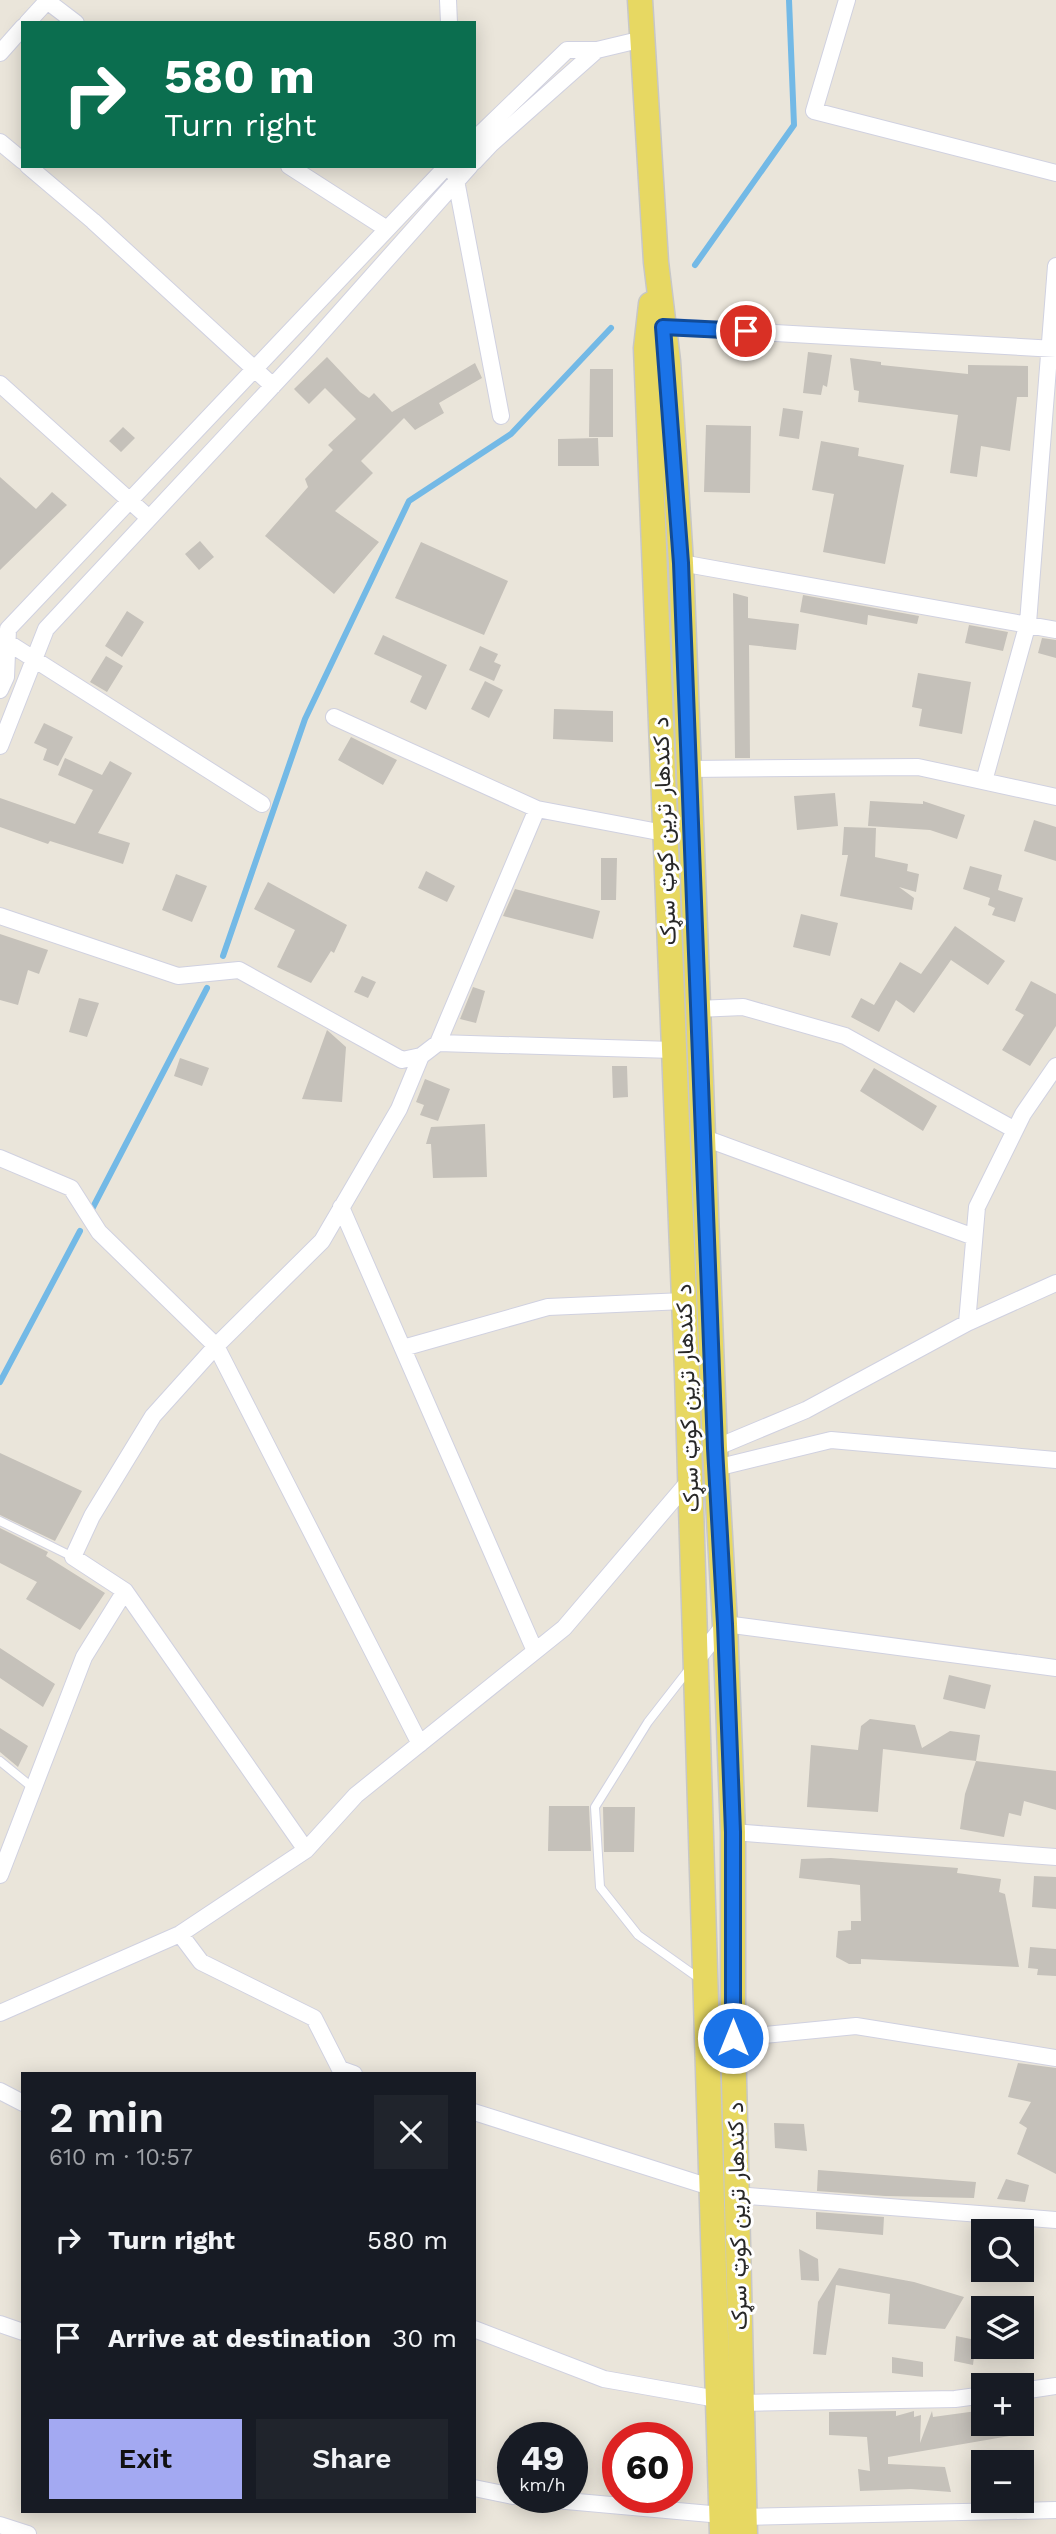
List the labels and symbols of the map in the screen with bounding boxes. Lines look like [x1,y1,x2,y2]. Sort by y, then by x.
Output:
pin [716,301,776,361]
street label: د کندهار ترين کوټ سړک [647,716,685,946]
street label: د کندهار ترين کوټ سړک [670,1283,708,1513]
position arrow [696,2001,770,2075]
street label: د کندهار ترين کوټ سړک [722,2101,756,2330]
speed limit sign: 60 [602,2422,693,2513]

